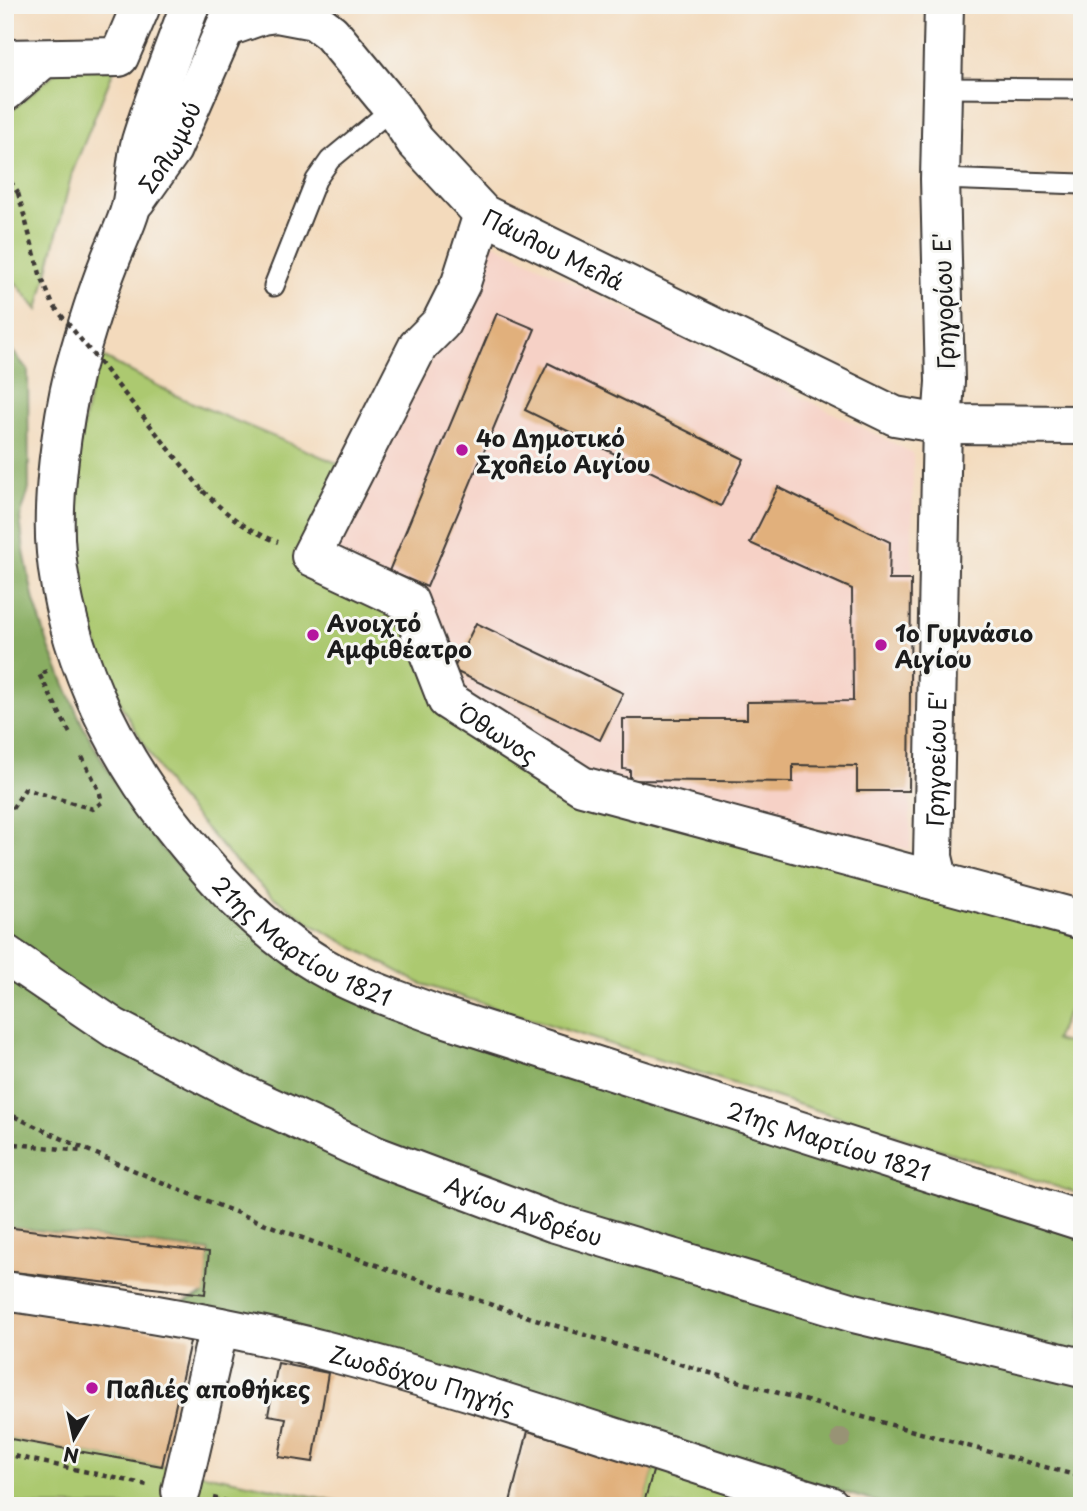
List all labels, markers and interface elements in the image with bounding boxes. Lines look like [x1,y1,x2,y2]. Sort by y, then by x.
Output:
street label: Σολωμού [129,95,208,200]
street label: Πάυλου Μελά [477,199,631,298]
street label: Γρηγορίου Ε' [923,232,963,370]
place label: 4ο Δημοτικό Σχολείο Αιγίου [476,420,651,481]
marker: 4ο Δημοτικό Σχολείο Αιγίου [454,442,470,458]
place label: Aνοιχτό Aμφιθέατρο [327,605,472,666]
place label: 1ο Γυμνάσιο Αιγίου [895,615,1034,676]
marker: Aνοιχτό Aμφιθέατρο [305,627,321,643]
marker: 1ο Γυμνάσιο Αιγίου [873,637,889,653]
street label: Γρηγοείου Ε' [916,691,954,827]
street label: Όθωνος [450,693,545,771]
street label: 21ης Μαρτίου 1821 [205,867,397,1014]
street label: 21ης Μαρτίου 1821 [723,1091,935,1189]
street label: Αγίου Ανδρέου [440,1166,607,1254]
street label: Ζωοδόχου Πηγής [326,1335,519,1422]
place label: Παλιές αποθήκες [106,1371,310,1406]
marker: Παλιές αποθήκες [84,1380,100,1396]
north arrow [38,1402,108,1472]
text: N [62,1441,81,1471]

